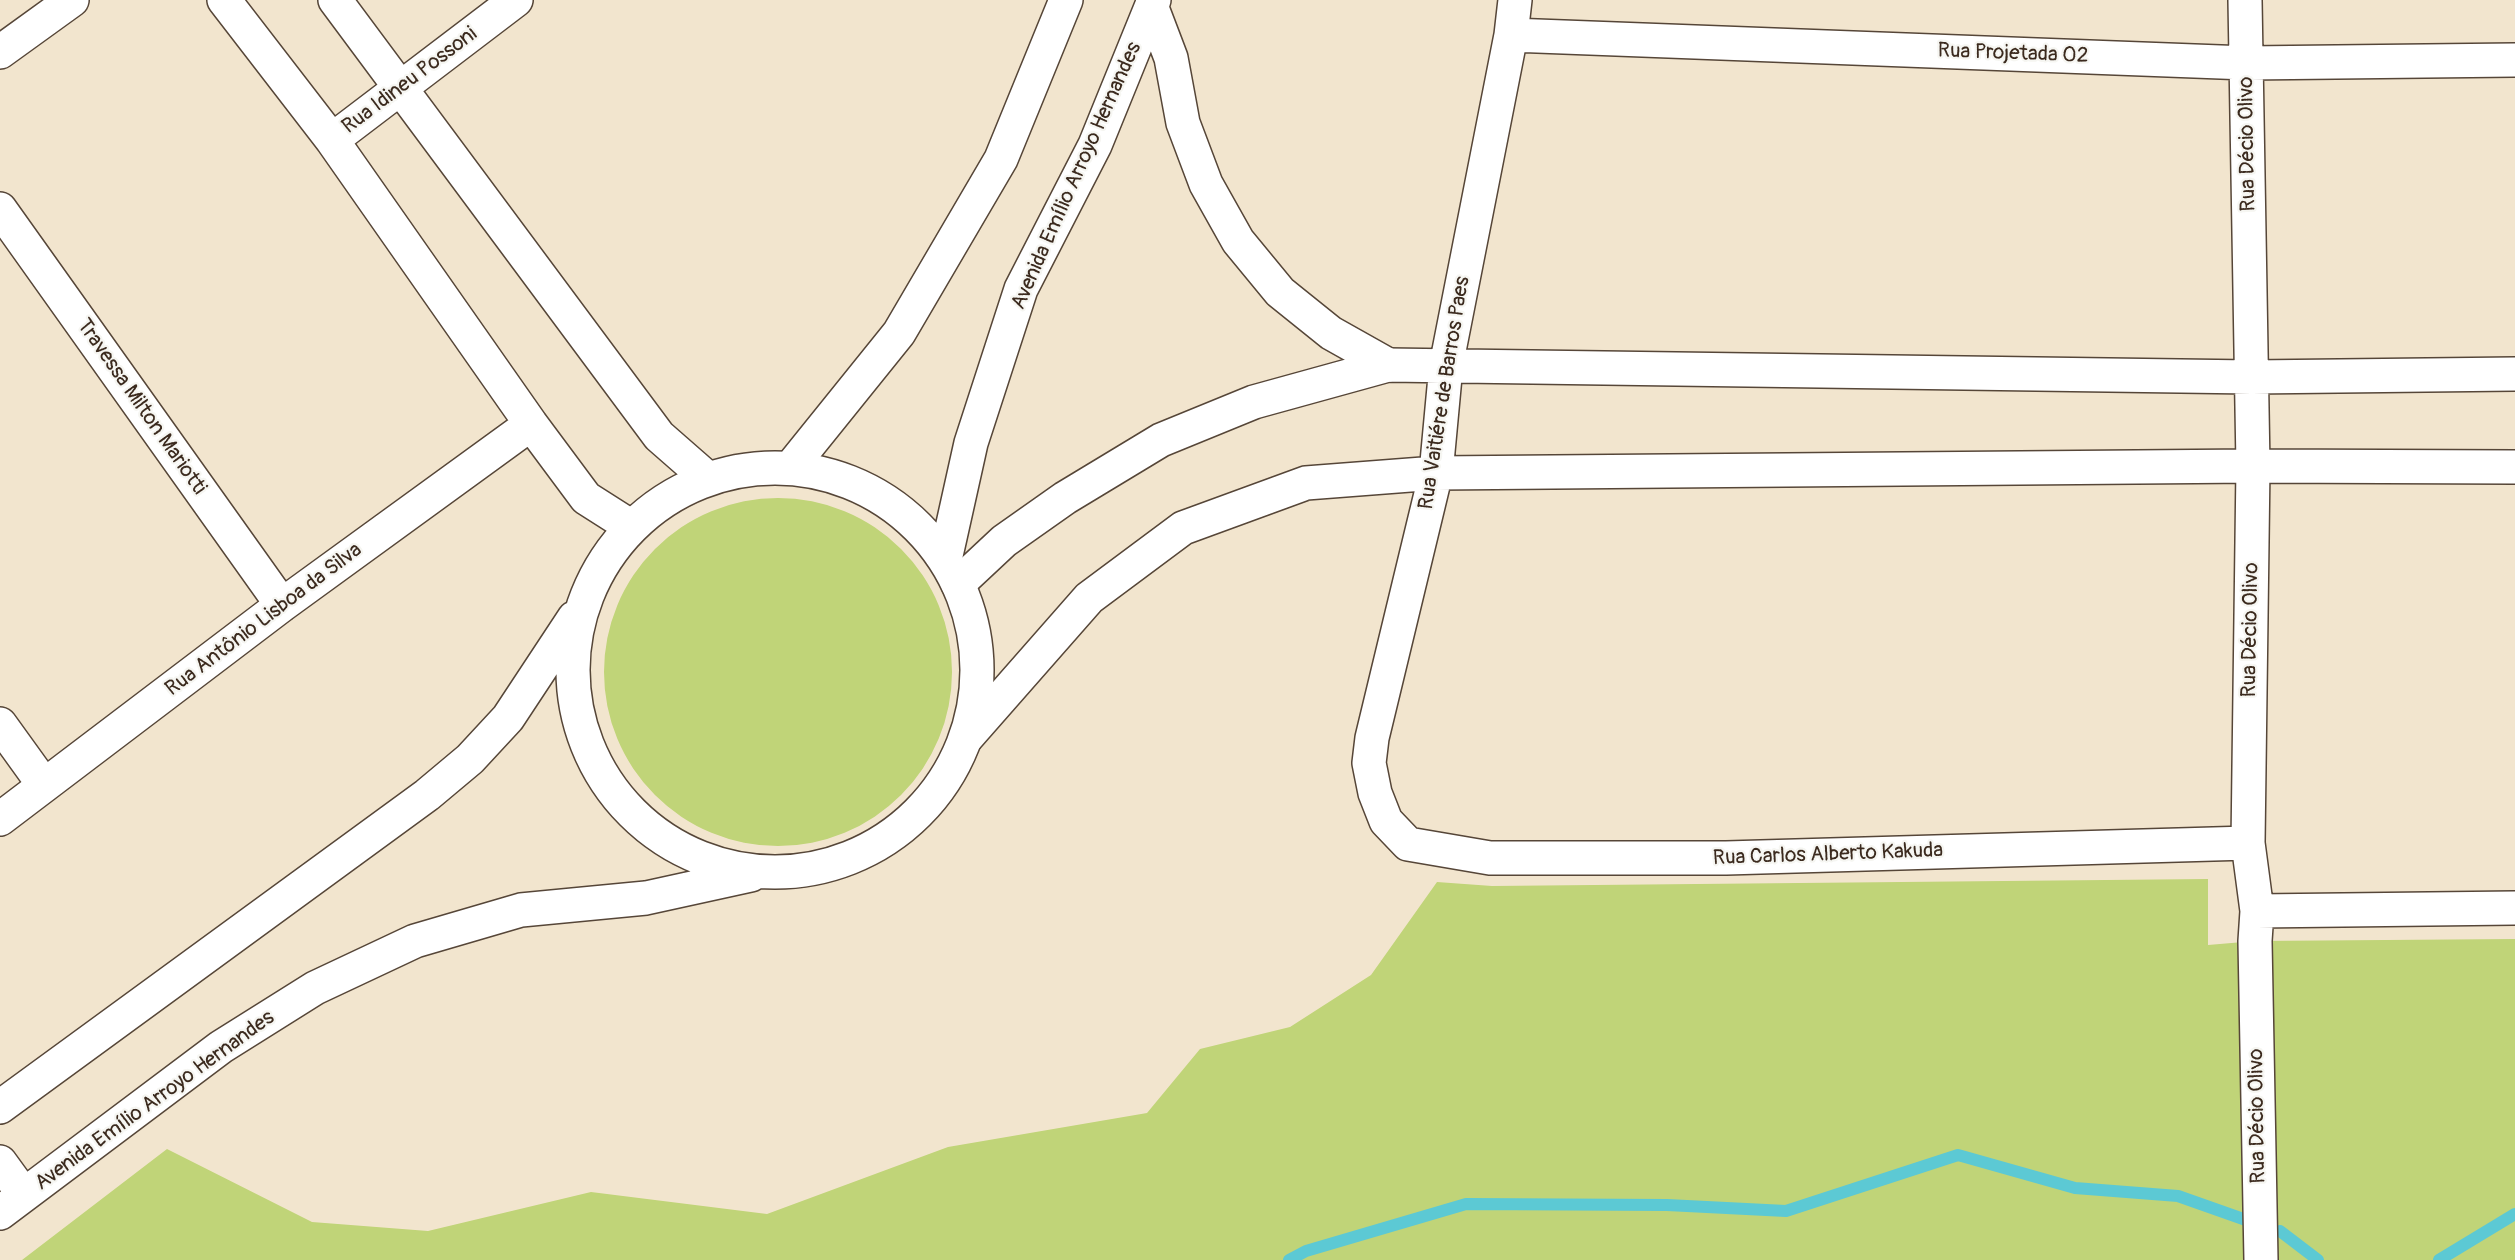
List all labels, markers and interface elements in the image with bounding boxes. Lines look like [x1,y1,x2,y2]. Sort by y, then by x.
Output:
street label: Rua Idineu Possoni [338,22,482,140]
street label: Avenida Emílio Arroyo Hernandes [1007,39,1147,313]
street label: Rua Projetada 02 [1937,39,2089,69]
street label: Rua Décio Olivo [2234,76,2262,212]
street label: Rua Vaitiére de Barros Paes [1414,275,1476,511]
street label: Travessa Milton Mariotti [71,314,211,500]
street label: Rua Antônio Lisboa da Silva [161,538,367,702]
street label: Rua Décio Olivo [2237,562,2265,698]
street label: Rua Carlos Alberto Kakuda [1712,838,1944,872]
street label: Avenida Emílio Arroyo Hernandes [30,1006,280,1196]
street label: Rua Décio Olivo [2244,1048,2272,1184]

